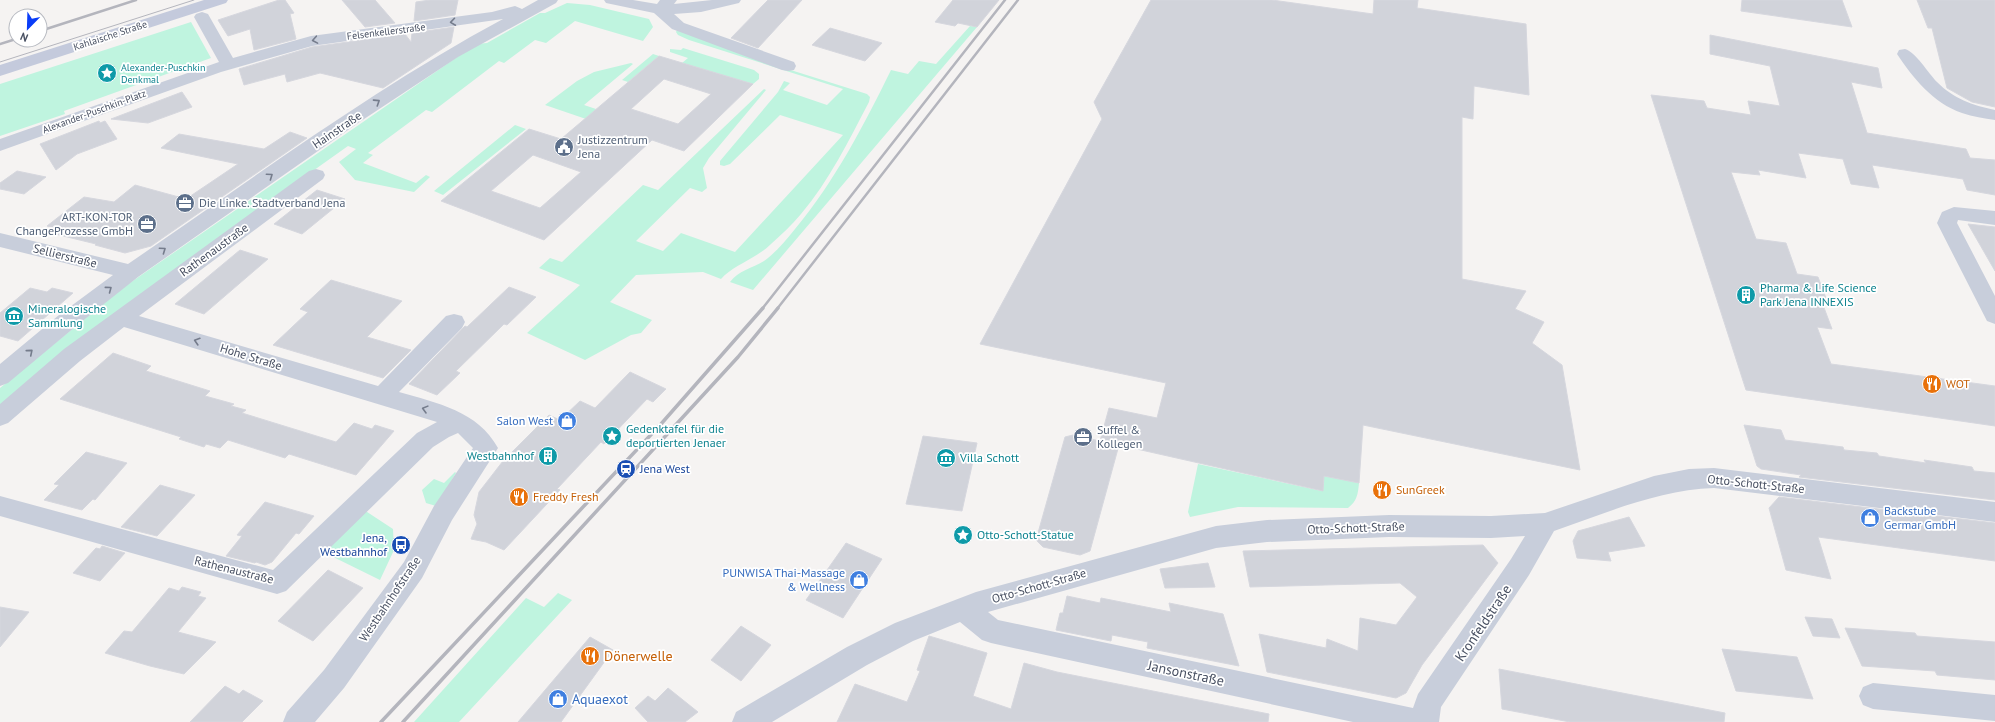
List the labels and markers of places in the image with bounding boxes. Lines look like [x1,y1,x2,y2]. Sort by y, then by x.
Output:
place label: Alexander-Puschkin Denkmal [121,61,205,86]
place icon: Alexander-Puschkin Denkmal [96,62,118,84]
place label: Justizzentrum Jena [577,132,648,161]
public building icon: Justizzentrum Jena [553,136,575,158]
office icon: Die Linke. Stadtverband Jena [174,192,196,214]
place label: Die Linke. Stadtverband Jena [199,195,345,210]
place label: ART-KON-TOR ChangeProzesse GmbH [16,209,133,238]
office icon: ART-KON-TOR ChangeProzesse GmbH [136,213,158,235]
place label: Pharma & Life Science Park Jena INNEXIS [1760,280,1877,309]
building icon: Pharma & Life Science Park Jena INNEXIS [1735,284,1757,306]
place label: Mineralogische Sammlung [28,301,106,330]
museum icon: Mineralogische Sammlung [3,305,25,327]
restaurant icon: WOT [1921,373,1943,395]
place label: WOT [1946,376,1970,391]
shop icon: Salon West [556,410,578,432]
place label: Salon West [497,413,553,428]
place label: Gedenktafel für die deportierten Jenaer [626,421,726,450]
place label: Suffel & Kollegen [1097,422,1142,451]
place icon: Gedenktafel für die deportierten Jenaer [601,425,623,447]
office icon: Suffel & Kollegen [1072,426,1094,448]
building icon: Westbahnhof [537,445,559,467]
museum icon: Villa Schott [935,447,957,469]
place label: Westbahnhof [467,448,535,463]
place label: Villa Schott [959,450,1019,465]
station icon: Jena West [615,458,637,480]
place label: Jena West [639,461,690,476]
restaurant icon: SunGreek [1371,479,1393,501]
place label: SunGreek [1396,482,1445,497]
restaurant icon: Freddy Fresh [508,486,530,508]
place label: Freddy Fresh [533,489,599,504]
place label: Backstube Germar GmbH [1884,503,1956,532]
shop icon: Backstube Germar GmbH [1859,507,1881,529]
place icon: Otto-Schott-Statue [952,524,974,546]
place label: Otto-Schott-Statue [977,527,1074,542]
place label: Jena, Westbahnhof [320,530,388,559]
bus stop icon: Jena, Westbahnhof [390,534,412,556]
place label: PUNWISA Thai-Massage & Wellness [722,565,845,594]
shop icon: PUNWISA Thai-Massage & Wellness [848,569,870,591]
restaurant icon: Dönerwelle [579,645,601,667]
place label: Dönerwelle [604,647,673,665]
shop icon: Aquaexot [547,688,569,710]
place label: Aquaexot [572,690,628,708]

